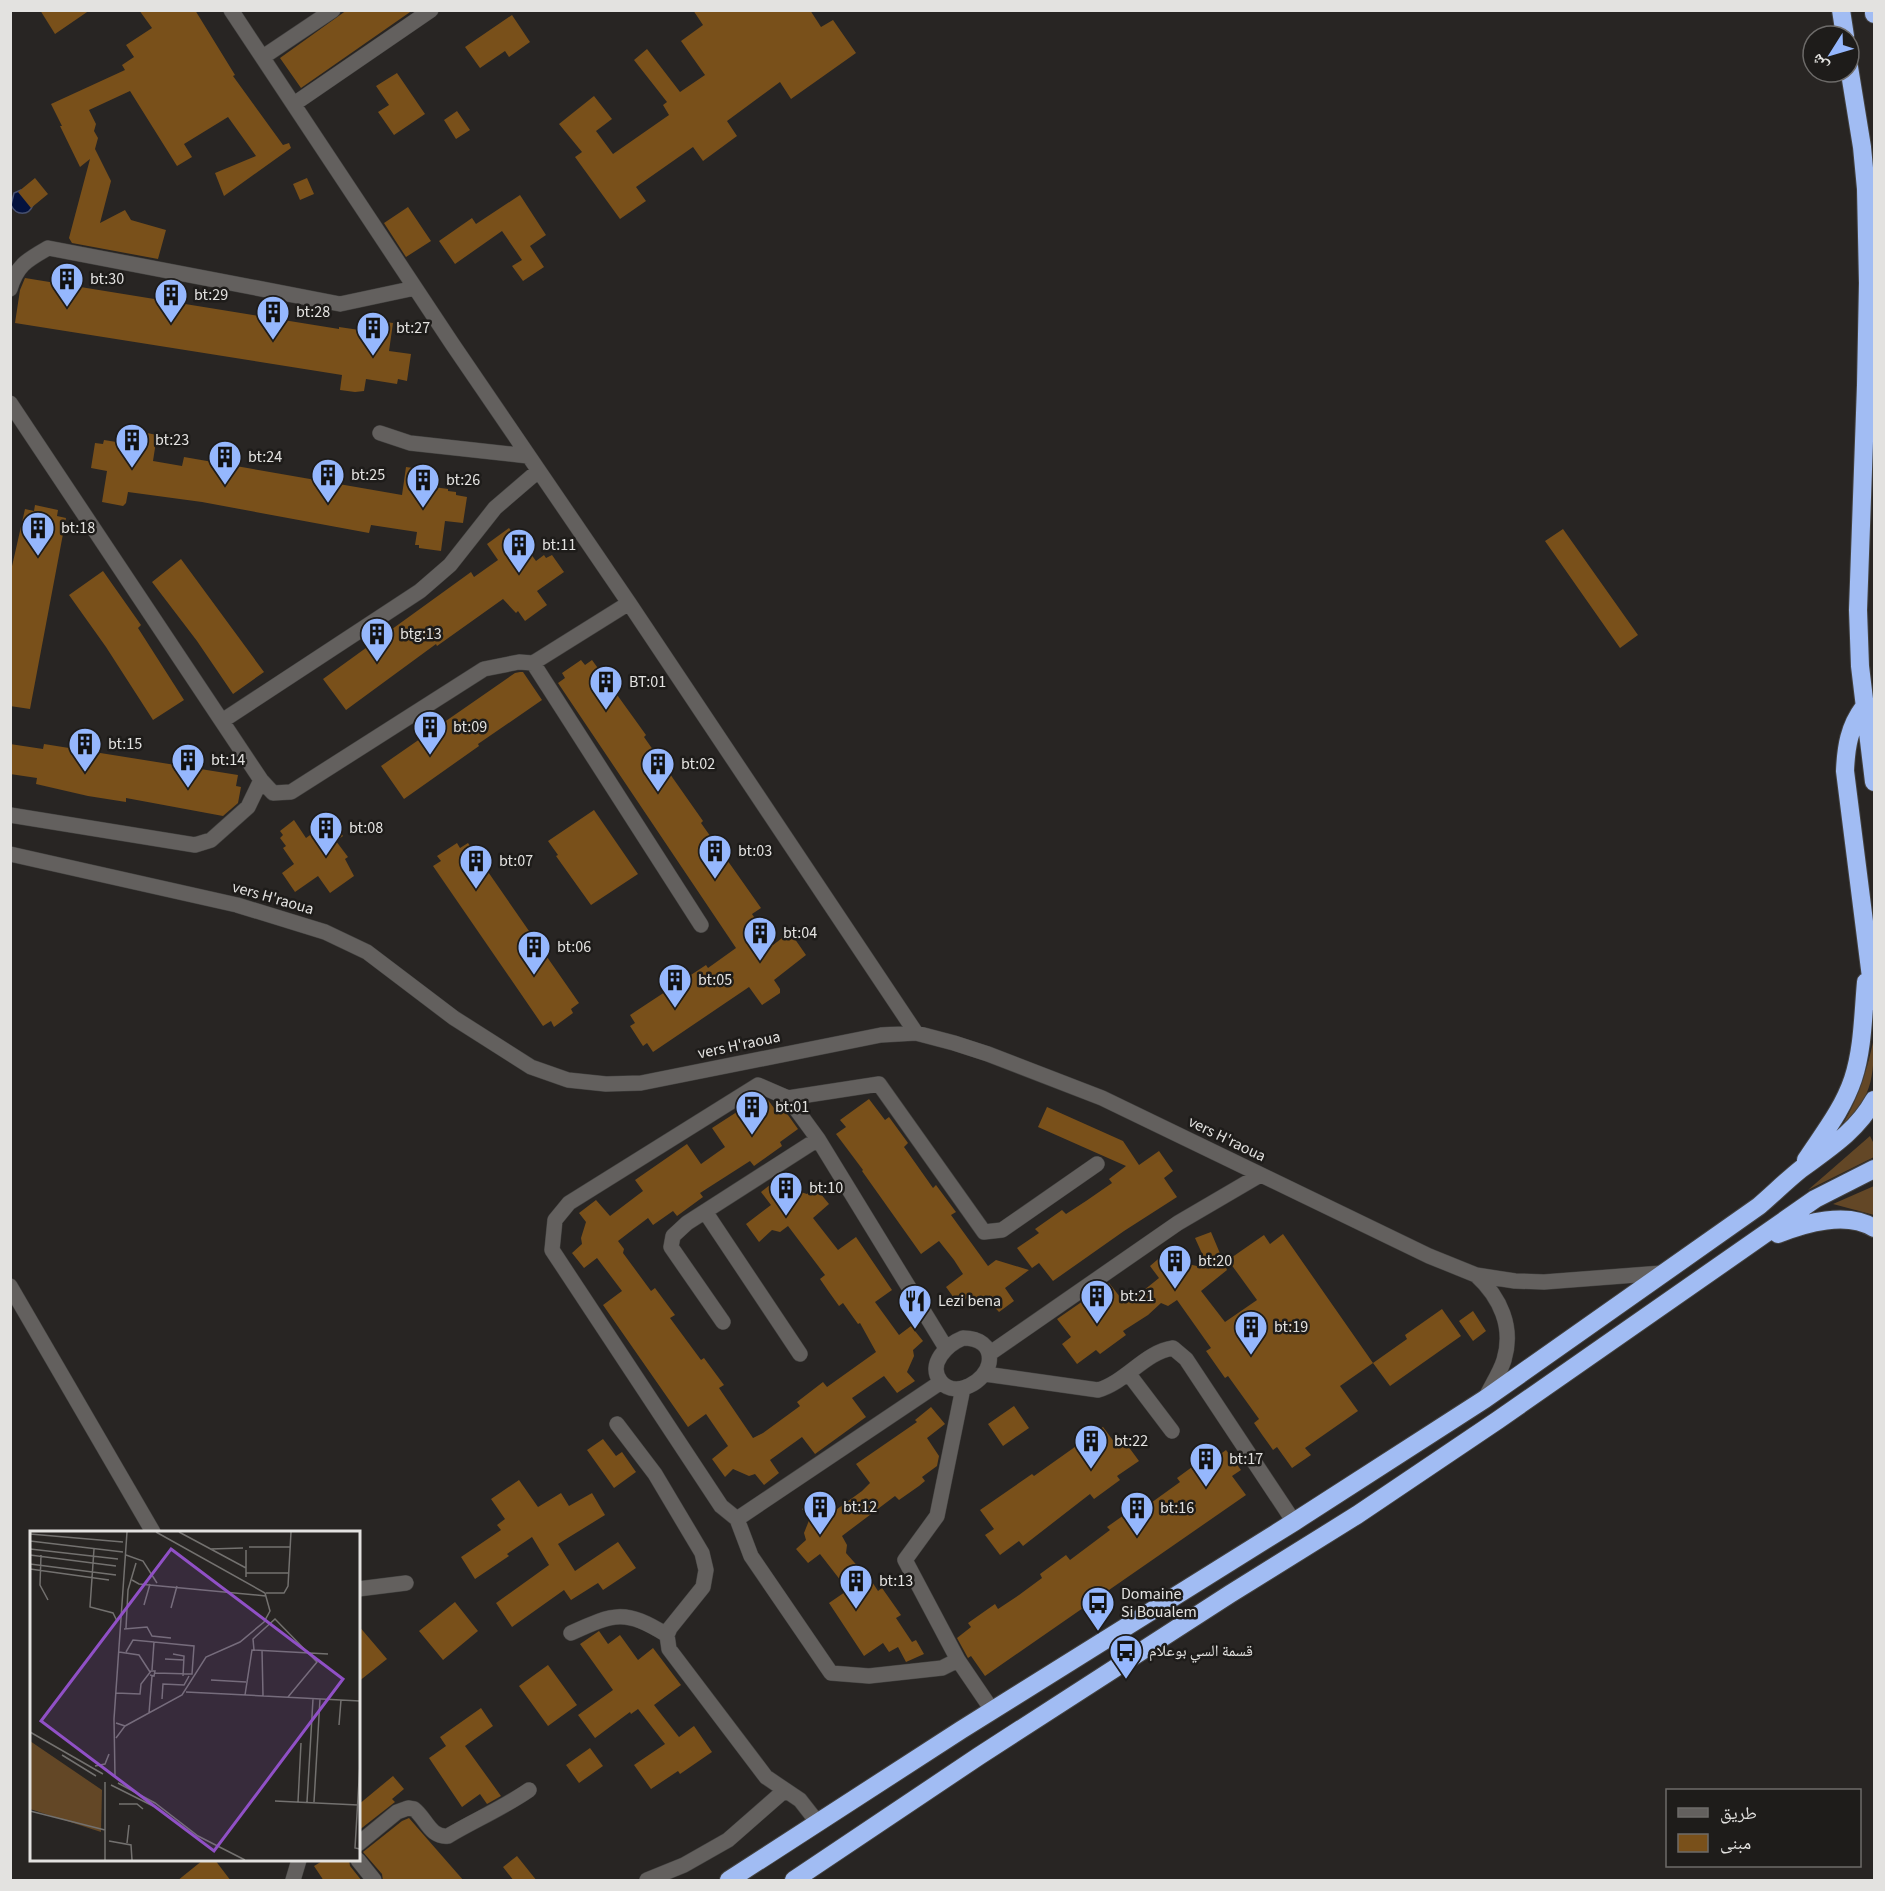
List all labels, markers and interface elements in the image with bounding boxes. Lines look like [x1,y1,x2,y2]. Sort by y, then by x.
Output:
north arrow [1801,24,1861,84]
text: ش [1806,49,1834,76]
building icon: bt:30 [49,261,85,308]
place label: bt:30 [90,268,124,290]
building icon: bt:29 [153,277,189,324]
place label: bt:29 [194,284,228,306]
building icon: bt:28 [255,294,291,341]
place label: bt:28 [296,301,330,323]
building icon: bt:27 [355,310,391,357]
place label: bt:27 [396,317,430,339]
building icon: bt:23 [114,422,150,469]
place label: bt:23 [155,429,189,451]
building icon: bt:24 [207,439,243,486]
place label: bt:24 [248,446,282,468]
building icon: bt:25 [310,457,346,504]
building icon: bt:26 [405,462,441,509]
place label: bt:25 [351,464,385,486]
place label: bt:26 [446,469,480,491]
building icon: bt:18 [20,510,56,557]
place label: bt:18 [61,517,95,539]
building icon: bt:11 [501,527,537,574]
place label: bt:11 [542,534,576,556]
building icon: btg:13 [359,616,395,663]
place label: btg:13 [400,623,442,645]
building icon: BT:01 [588,664,624,711]
place label: BT:01 [629,671,666,693]
building icon: bt:09 [412,709,448,756]
place label: bt:09 [453,716,487,738]
building icon: bt:15 [67,726,103,773]
place label: bt:15 [108,733,142,755]
building icon: bt:14 [170,742,206,789]
building icon: bt:02 [640,746,676,793]
place label: bt:14 [211,749,245,771]
place label: bt:02 [681,753,715,775]
building icon: bt:08 [308,810,344,857]
place label: bt:08 [349,817,383,839]
building icon: bt:03 [697,833,733,880]
place label: bt:03 [738,840,772,862]
building icon: bt:07 [458,843,494,890]
place label: bt:07 [499,850,533,872]
street label: vers H'raoua [230,876,316,920]
building icon: bt:04 [742,915,778,962]
place label: bt:04 [783,922,817,944]
building icon: bt:06 [516,929,552,976]
place label: bt:06 [557,936,591,958]
building icon: bt:05 [657,962,693,1009]
place label: bt:05 [698,969,732,991]
street label: vers H'raoua [696,1026,782,1064]
building icon: bt:01 [734,1089,770,1136]
place label: bt:01 [775,1096,809,1118]
street label: vers H'raoua [1184,1111,1270,1167]
building icon: bt:10 [768,1170,804,1217]
place label: bt:10 [809,1177,843,1199]
building icon: bt:20 [1157,1243,1193,1290]
place label: bt:20 [1198,1250,1232,1272]
building icon: bt:21 [1079,1278,1115,1325]
restaurant icon: Lezi bena [897,1283,933,1330]
place label: bt:21 [1120,1285,1154,1307]
place label: Lezi bena [938,1290,1001,1312]
building icon: bt:19 [1233,1309,1269,1356]
place label: bt:19 [1274,1316,1308,1338]
building icon: bt:22 [1073,1423,1109,1470]
place label: bt:22 [1114,1430,1148,1452]
building icon: bt:17 [1188,1441,1224,1488]
place label: bt:17 [1229,1448,1263,1470]
building icon: bt:12 [802,1489,838,1536]
building icon: bt:16 [1119,1490,1155,1537]
place label: bt:12 [843,1496,877,1518]
place label: bt:16 [1160,1497,1194,1519]
inset map [30,1531,360,1861]
building icon: bt:13 [838,1563,874,1610]
place label: bt:13 [879,1570,913,1592]
place label: Domaine Si Boualem [1121,1583,1197,1623]
bus stop icon: Domaine Si Boualem [1080,1585,1116,1632]
bus stop icon: قسمة السي بوعلام [1108,1633,1144,1680]
place label: قسمة السي بوعلام [1149,1640,1253,1663]
legend [1666,1789,1861,1867]
text: طريق [1720,1801,1757,1826]
text: مبنى [1720,1831,1751,1856]

